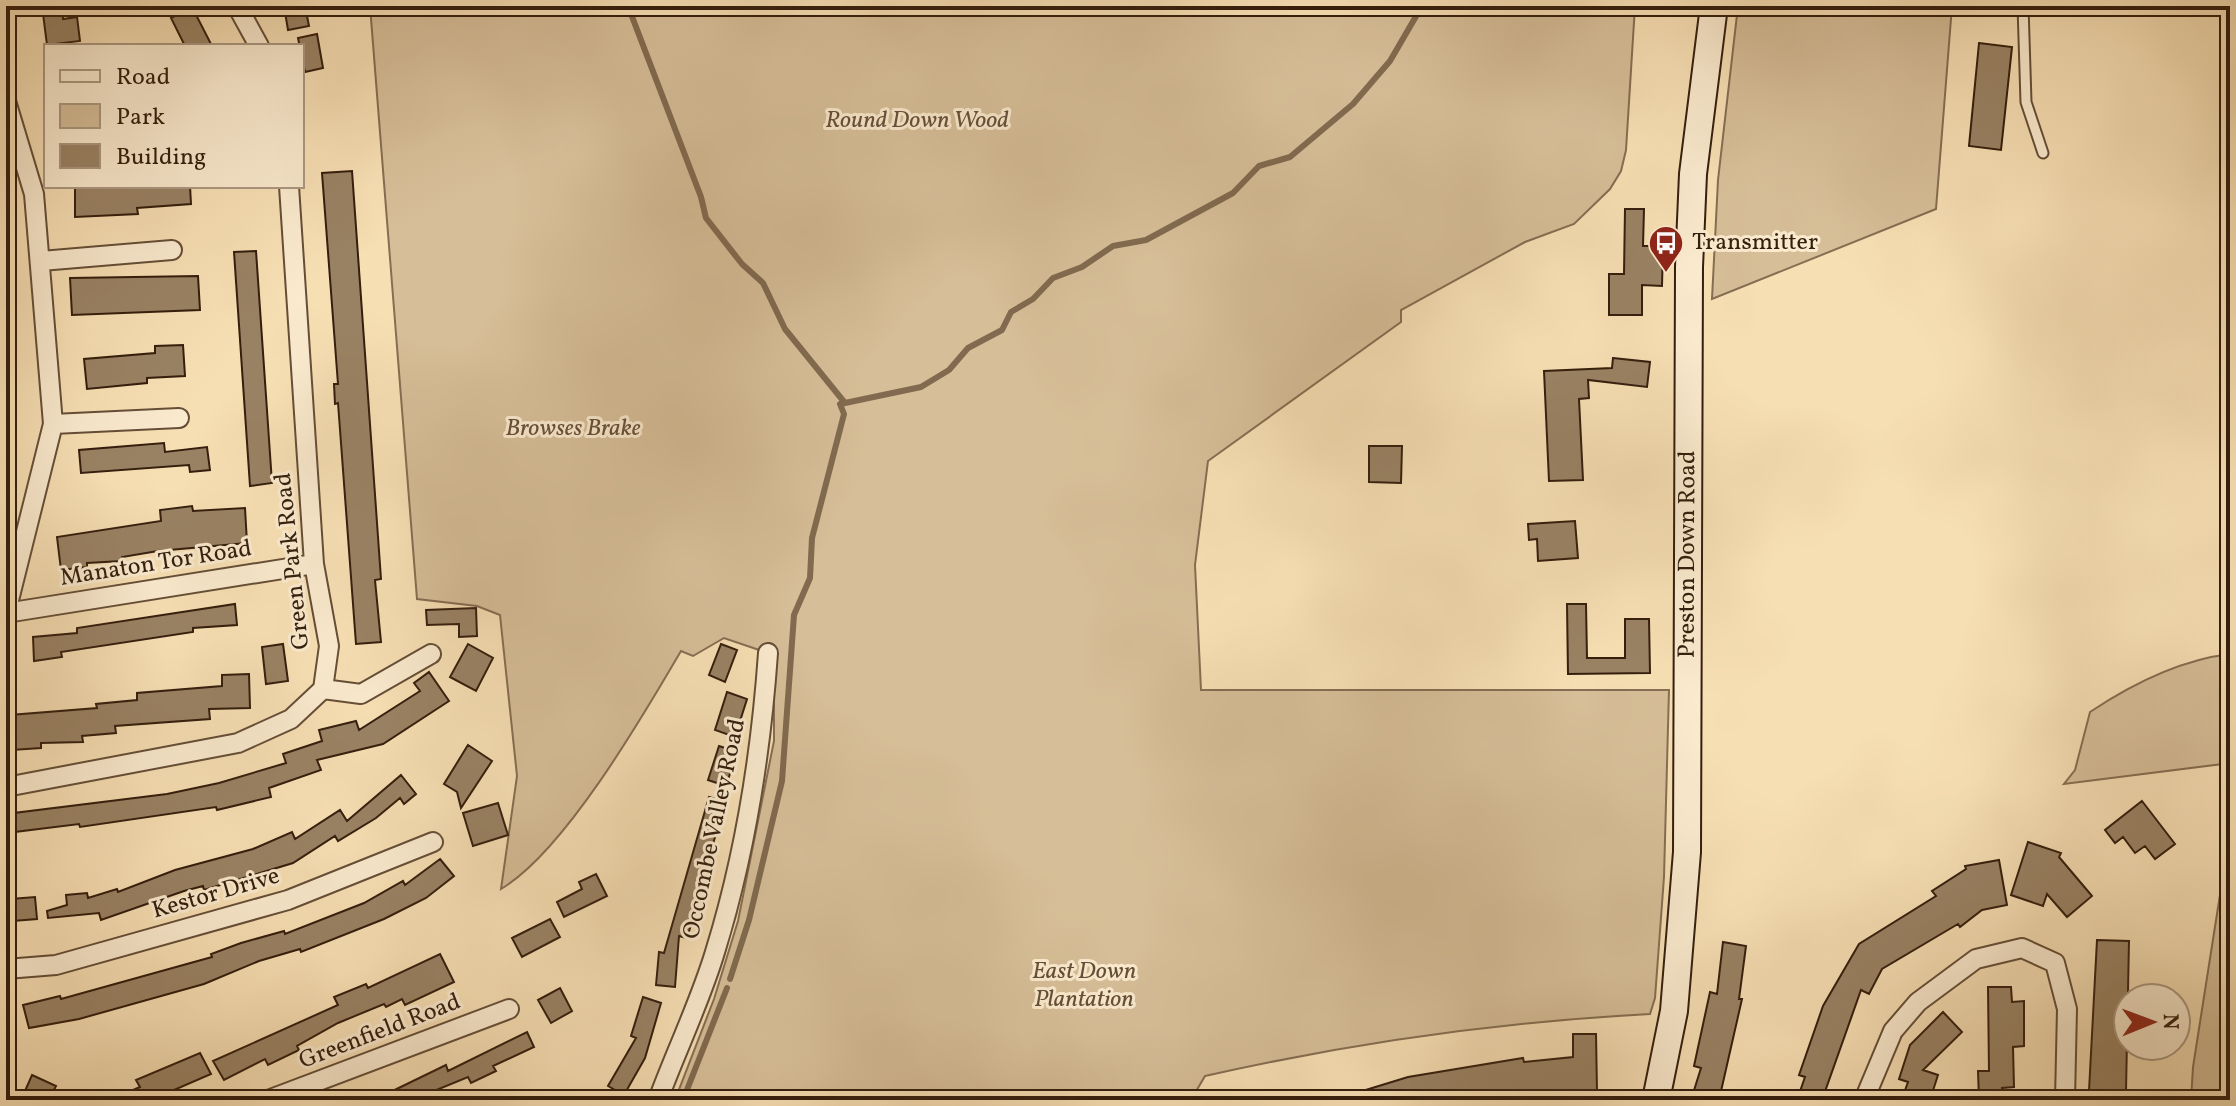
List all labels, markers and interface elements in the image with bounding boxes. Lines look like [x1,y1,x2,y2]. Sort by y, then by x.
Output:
legend [44,44,304,188]
text: Road [116,61,170,95]
text: Park [116,101,165,135]
park label: Round Down Wood [825,104,1009,138]
text: Building [116,141,206,175]
bus stop icon: Transmitter [1647,224,1685,274]
place label: Transmitter [1692,226,1818,260]
park label: Browses Brake [505,412,641,446]
street label: Preston Down Road [1671,450,1705,658]
street label: Green Park Road [267,471,319,651]
street label: Manaton Tor Road [58,532,254,596]
street label: Occombe Valley Road [675,716,755,942]
street label: Kestor Drive [148,860,284,928]
park label: East Down Plantation [1032,955,1136,1017]
north arrow [2112,982,2192,1062]
street label: Greenfield Road [294,986,466,1078]
text: N [2154,1013,2185,1030]

